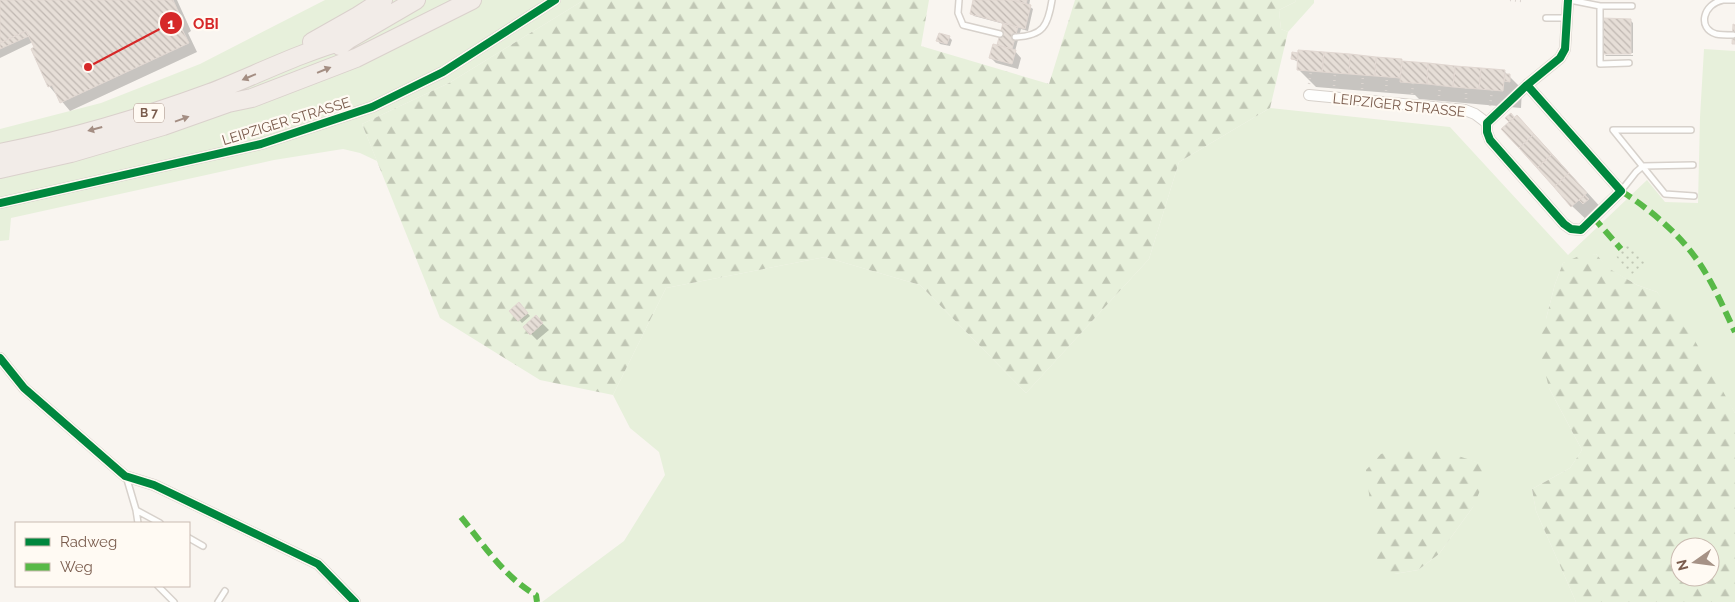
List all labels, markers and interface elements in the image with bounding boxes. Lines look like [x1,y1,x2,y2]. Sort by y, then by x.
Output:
callout: OBI [158,8,229,38]
text: 1 [167,15,175,33]
text: OBI [193,15,219,33]
one-way arrow [317,66,331,74]
one-way arrow [242,73,256,81]
street label: LEIPZIGER STRASSE [1332,90,1466,120]
street label: LEIPZIGER STRASSE [220,94,352,148]
road number: B 7 [134,104,164,122]
one-way arrow [175,115,190,123]
one-way arrow [87,126,102,134]
legend [15,522,190,587]
text: Radweg [60,533,117,551]
north arrow [1670,537,1720,587]
text: Weg [60,558,93,576]
text: N [1673,558,1691,572]

